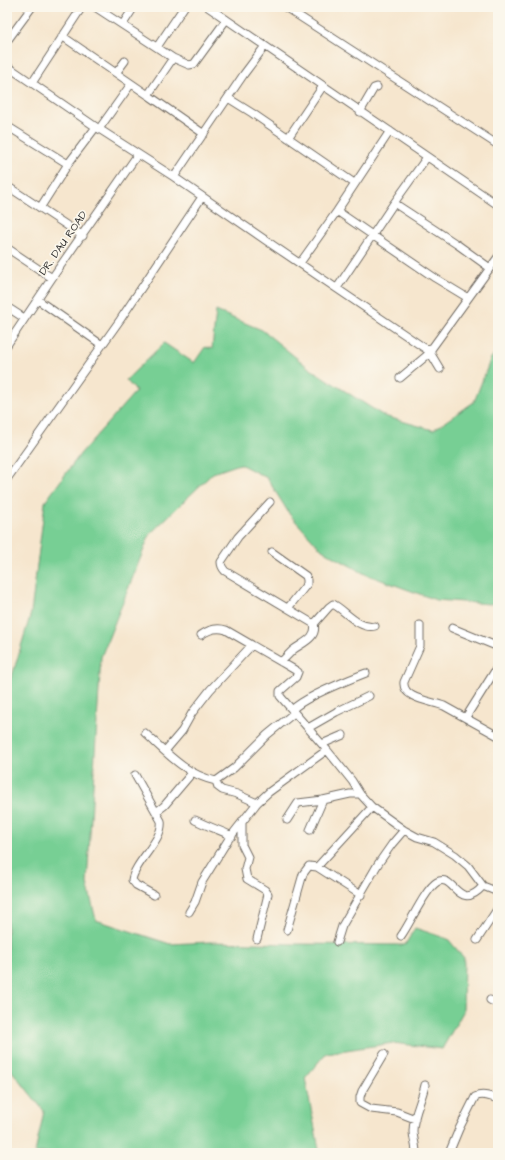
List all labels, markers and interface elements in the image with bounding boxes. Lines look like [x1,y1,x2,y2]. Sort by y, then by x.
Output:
street label: DR. DAU ROAD [35,208,91,278]

